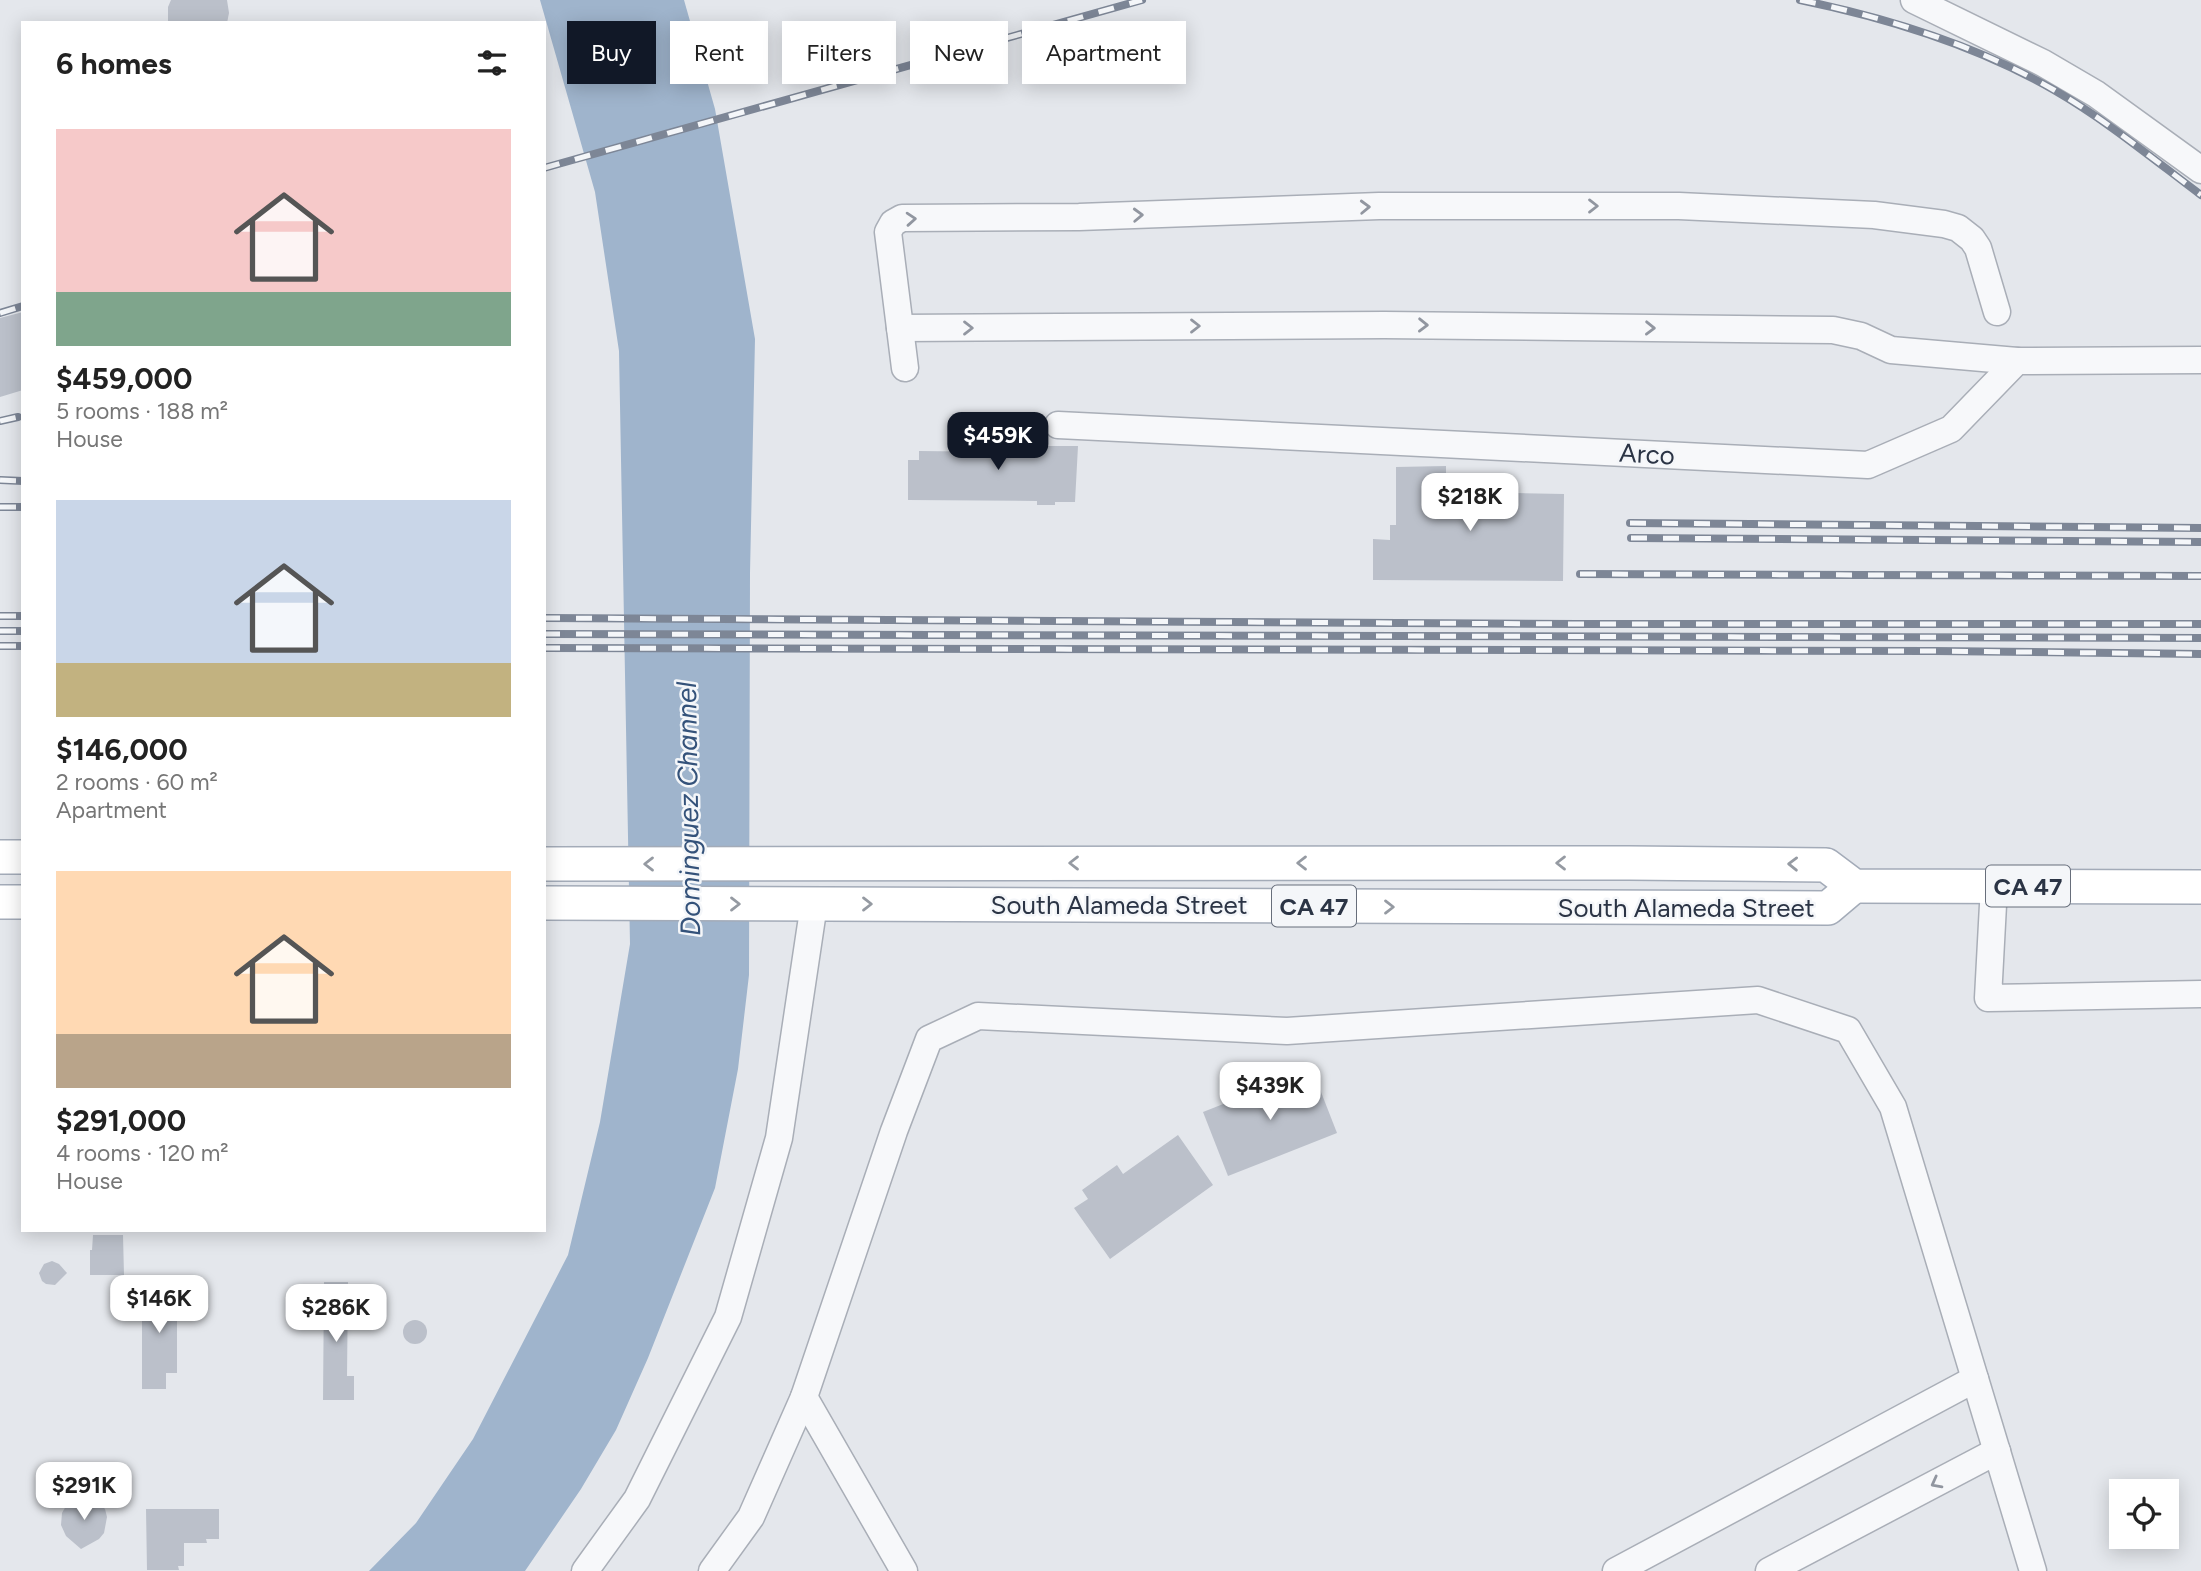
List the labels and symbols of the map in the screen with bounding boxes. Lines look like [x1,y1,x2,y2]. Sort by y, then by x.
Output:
one-way arrow [1588,198,1599,214]
one-way arrow [1360,199,1371,214]
one-way arrow [1133,207,1144,222]
one-way arrow [906,212,917,227]
one-way arrow [1418,317,1429,333]
one-way arrow [1191,318,1201,334]
one-way arrow [963,320,974,336]
one-way arrow [1646,320,1656,336]
pin: $459K [949,412,1047,472]
street label: Arco [1618,437,1676,471]
pin: $218K [1421,474,1519,533]
water label: Dominguez Channel [669,681,707,937]
one-way arrow [1296,855,1307,871]
one-way arrow [1555,855,1566,871]
one-way arrow [643,856,653,872]
one-way arrow [1069,856,1080,871]
one-way arrow [1788,856,1798,872]
road number: CA 47 [1986,866,2070,906]
road number: CA 47 [1272,885,1356,926]
street label: South Alameda Street [991,889,1248,921]
street label: South Alameda Street [1558,892,1815,924]
one-way arrow [730,896,740,912]
one-way arrow [863,896,873,912]
one-way arrow [1384,899,1395,915]
pin: $439K [1221,1062,1319,1122]
pin: $146K [110,1276,208,1335]
pin: $286K [287,1284,385,1344]
pin: $291K [35,1462,133,1522]
one-way arrow [1931,1475,1943,1488]

